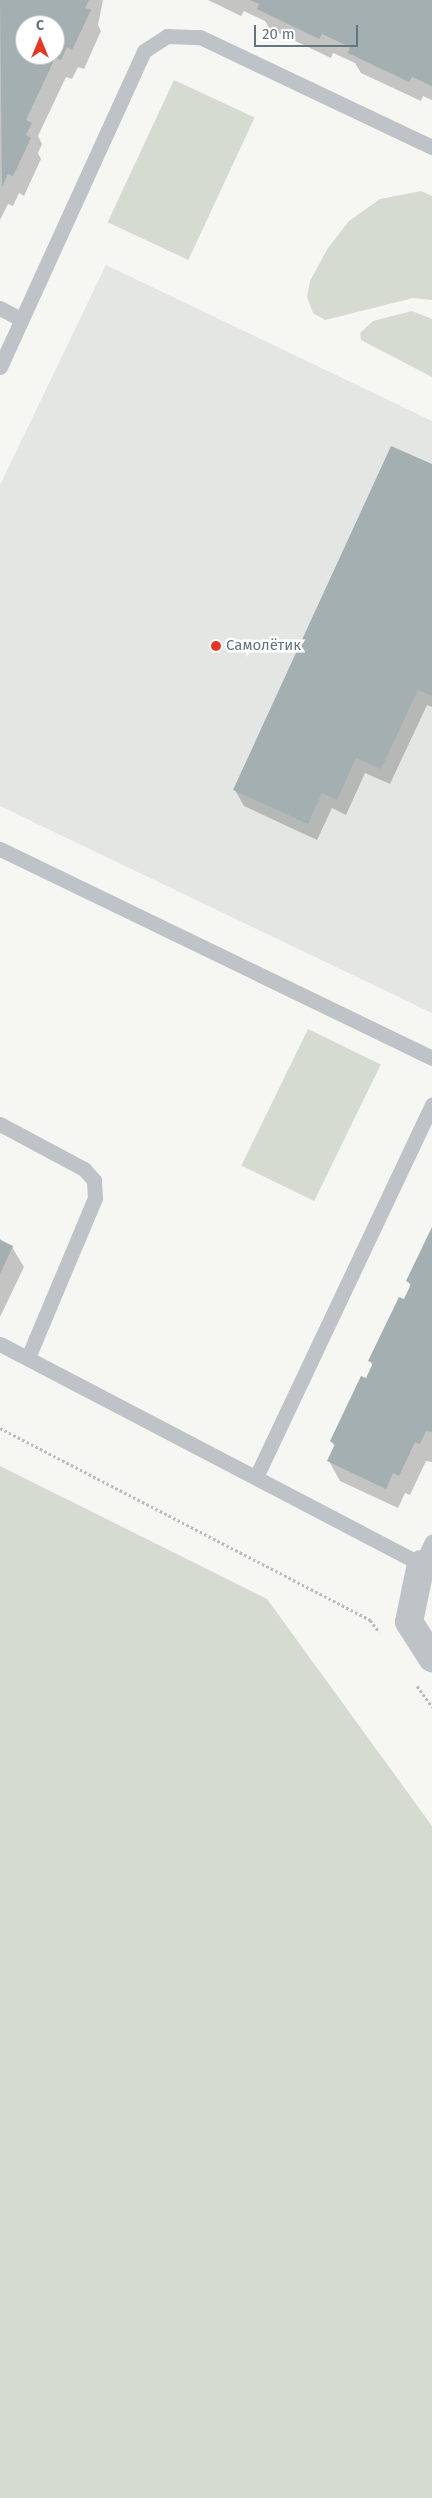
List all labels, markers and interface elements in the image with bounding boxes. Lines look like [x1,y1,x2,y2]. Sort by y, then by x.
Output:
north arrow [15,15,65,65]
scale bar [257,15,361,47]
text: С [36,17,44,34]
text: 20 m [262,25,295,43]
place label: Самолётик [226,637,301,655]
marker: Самолётик [210,640,222,652]

